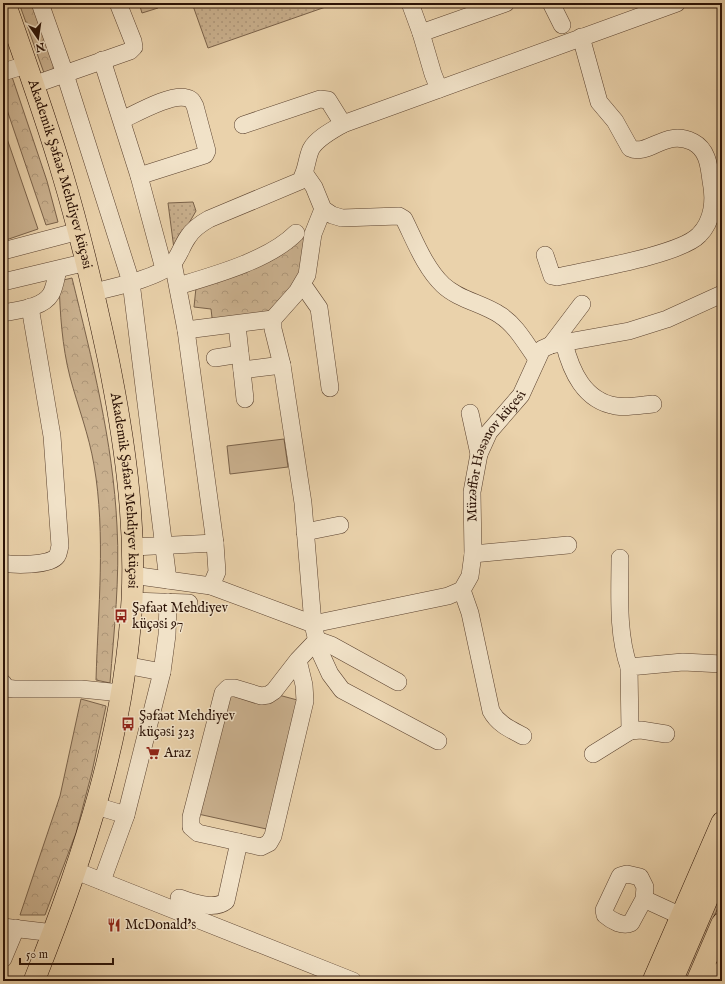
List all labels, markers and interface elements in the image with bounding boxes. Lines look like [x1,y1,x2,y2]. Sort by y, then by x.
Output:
north arrow [18,18,58,58]
text: N [33,39,47,55]
street label: Akademik Şəfaət Mehdiyev küçəsi [23,76,97,271]
street label: Müzəffər Həsənov küçesi [463,388,531,522]
street label: Akademik Şəfaət Mehdiyev küçəsi [106,390,142,589]
place label: Şəfaət Mehdiyev küçəsi 97 [132,599,229,633]
bus stop icon: Şəfaət Mehdiyev küçəsi 97 [113,608,129,624]
place label: Şəfaət Mehdiyev küçəsi 323 [139,707,236,741]
bus stop icon: Şəfaət Mehdiyev küçəsi 323 [120,716,136,732]
place label: Araz [163,744,192,762]
supermarket icon: Araz [145,745,161,761]
place label: McDonald's [125,916,196,934]
restaurant icon: McDonald's [106,917,122,933]
scale bar [20,940,113,966]
text: 50 m [26,947,48,962]

